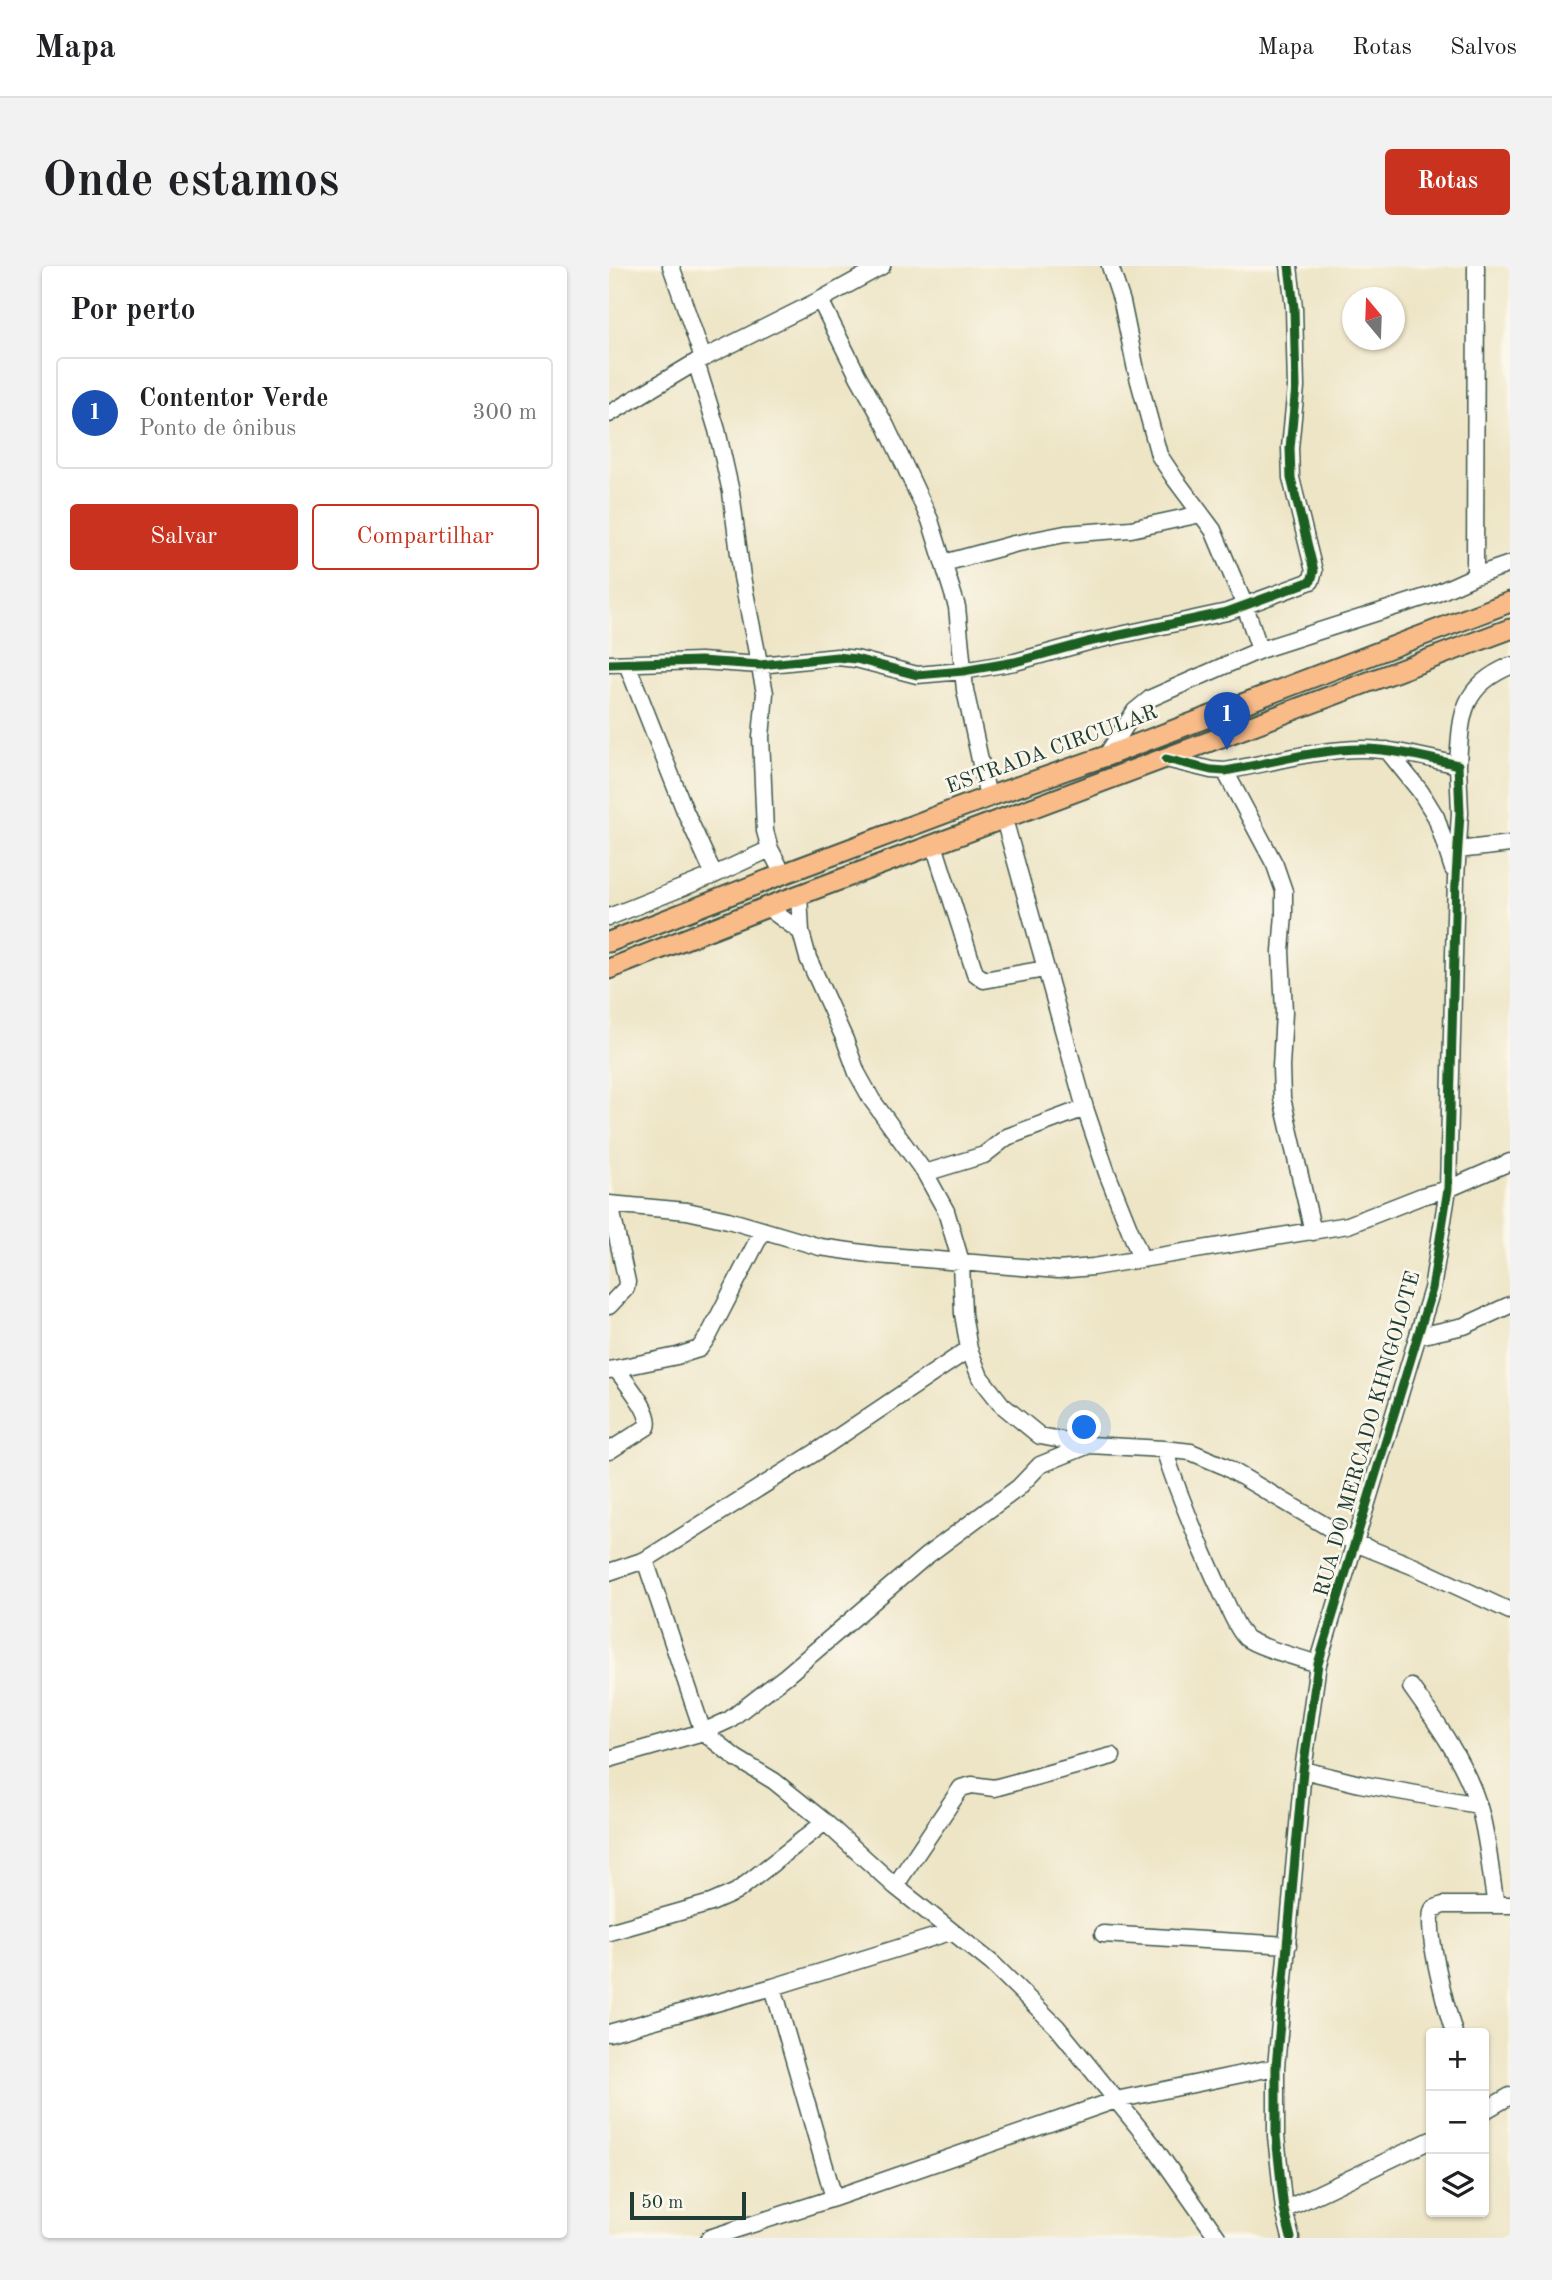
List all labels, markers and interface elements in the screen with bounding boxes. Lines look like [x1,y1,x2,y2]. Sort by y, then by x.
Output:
text: Mapa [35,32,116,65]
text: Mapa [1258,36,1314,60]
text: Rotas [1352,36,1412,60]
text: Salvos [1450,36,1517,60]
button: Rotas [1385,149,1510,215]
text: Onde estamos [42,158,339,207]
north arrow [1342,287,1405,350]
text: Por perto [70,296,196,326]
text: Contentor Verde [139,386,328,412]
text: 1 [88,401,102,424]
text: 300 m [472,401,537,424]
text: Ponto de ônibus [139,417,296,440]
button: Salvar [70,504,298,570]
button: Compartilhar [312,504,539,570]
pin: 1 [1204,692,1250,750]
street label: ESTRADA CIRCULAR [943,702,1161,798]
street label: RUA DO MERCADO KHNGOLOTE [1311,1269,1425,1599]
your location [1067,1410,1101,1444]
map controls [1426,2028,1489,2217]
button: + [1426,2028,1489,2091]
button: − [1426,2091,1489,2154]
button: layers [1426,2154,1489,2217]
scale bar [630,2189,745,2221]
text: 50 m [641,2194,683,2213]

